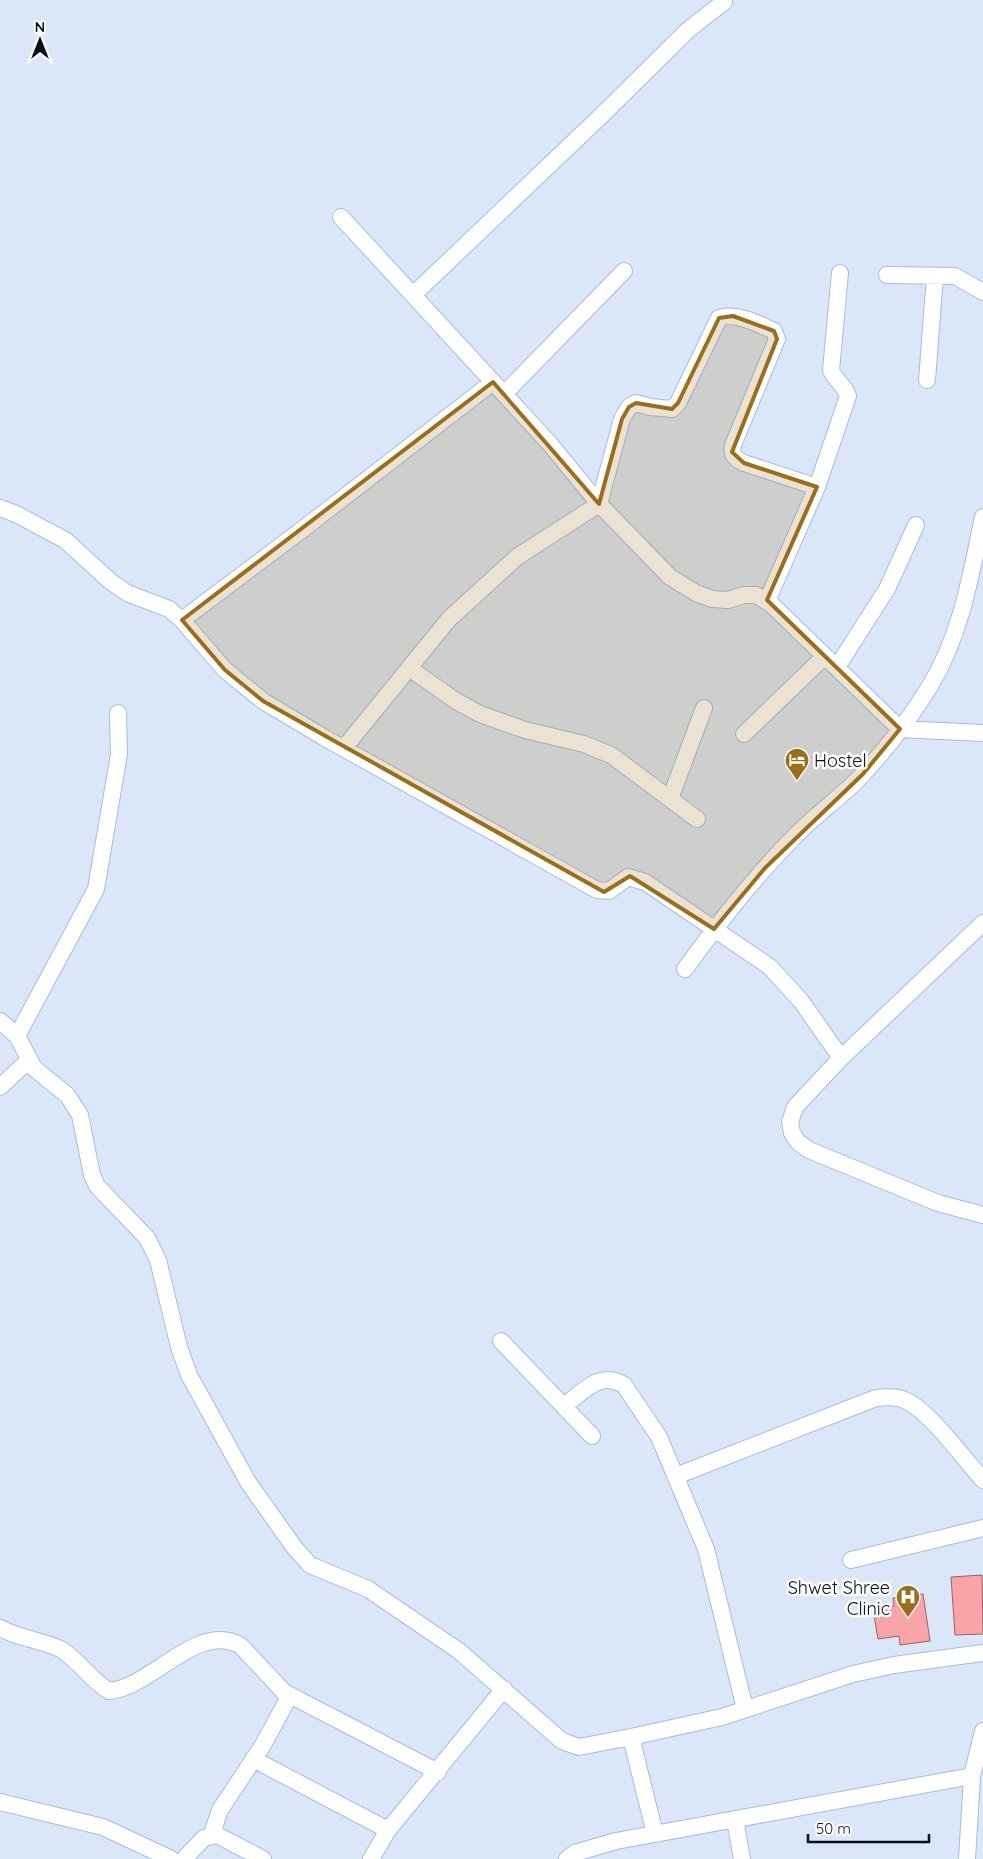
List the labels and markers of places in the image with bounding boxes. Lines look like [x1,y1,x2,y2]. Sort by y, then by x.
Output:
hotel icon: Hostel [784,747,810,781]
place label: Hostel [814,749,867,772]
place label: Shwet Shree Clinic [788,1576,890,1620]
hospital icon: Shwet Shree Clinic [895,1584,921,1618]

